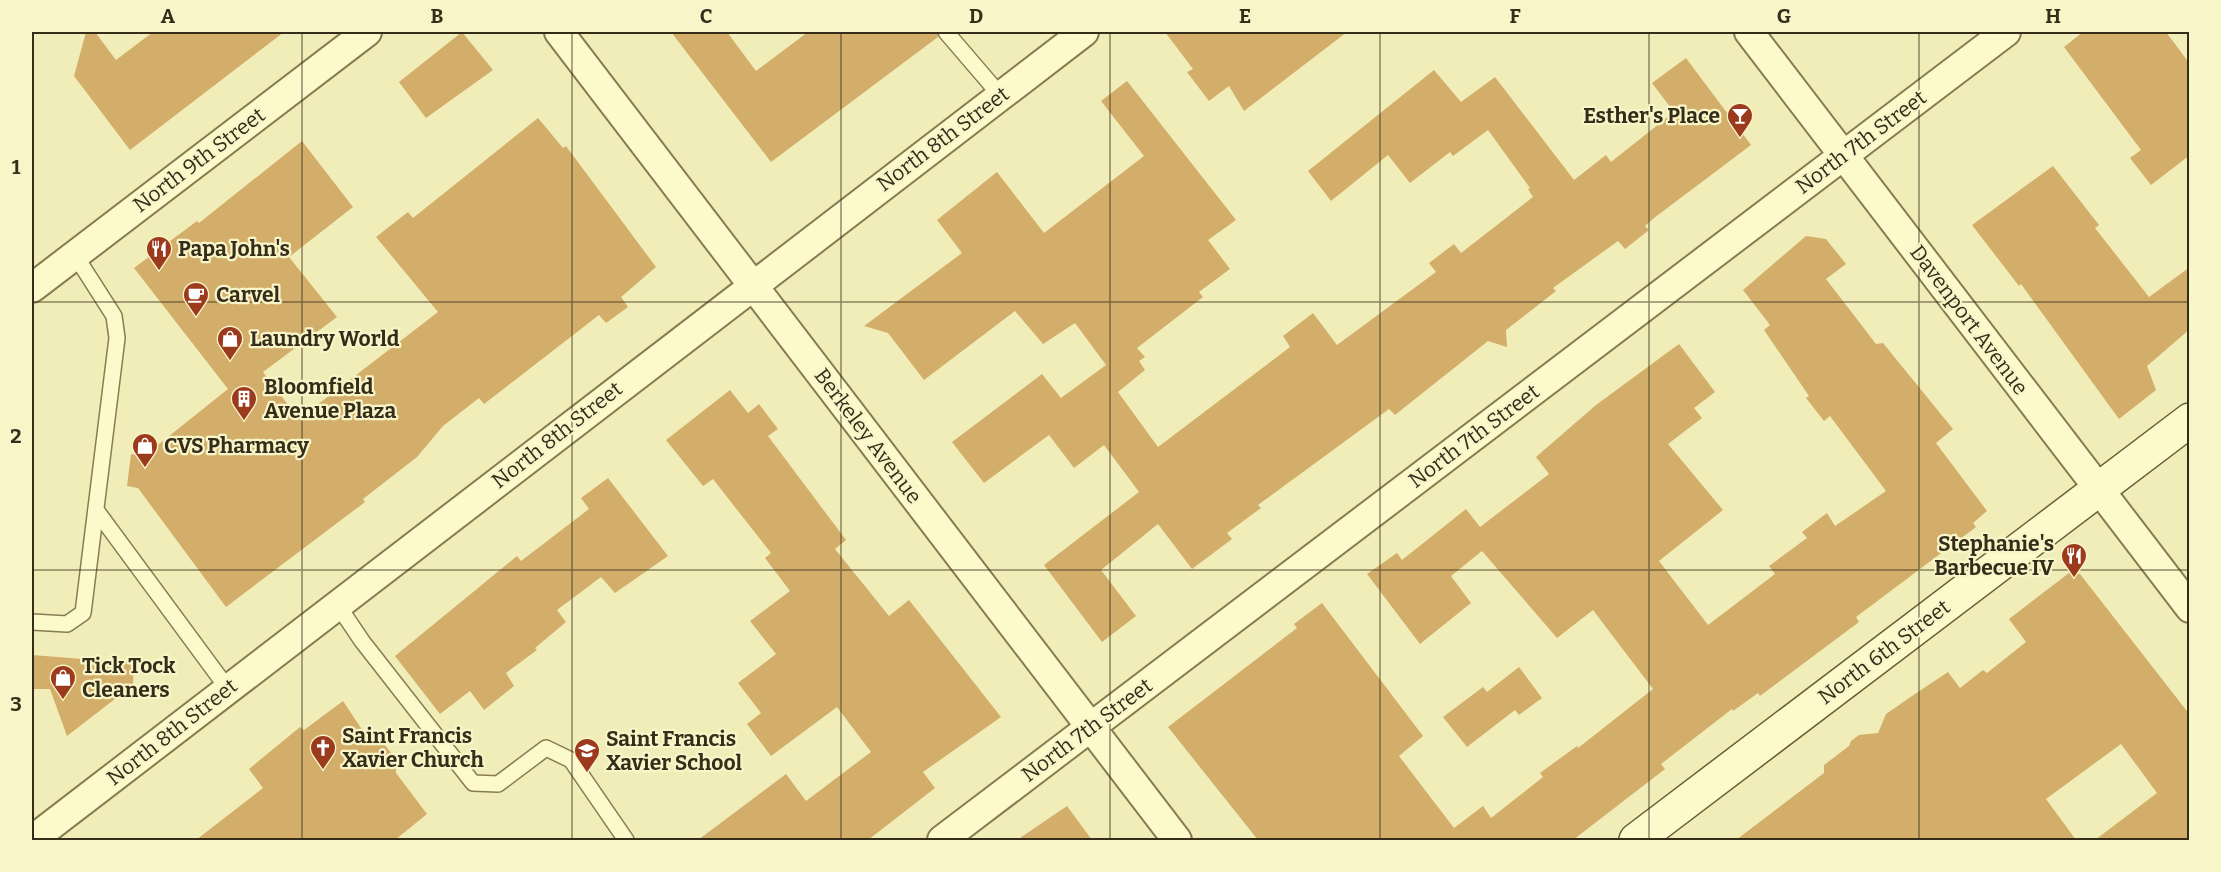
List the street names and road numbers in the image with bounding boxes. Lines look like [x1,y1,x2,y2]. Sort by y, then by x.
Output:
street label: North 8th Street [872,81,1014,197]
street label: North 7th Street [1791,84,1932,200]
street label: North 9th Street [128,102,270,218]
street label: Davenport Avenue [1904,240,2034,400]
street label: Berkeley Avenue [809,363,927,509]
street label: North 8th Street [486,376,628,494]
street label: North 7th Street [1404,378,1545,494]
street label: North 6th Street [1813,594,1955,710]
street label: North 7th Street [1017,672,1158,788]
street label: North 8th Street [101,673,243,791]

